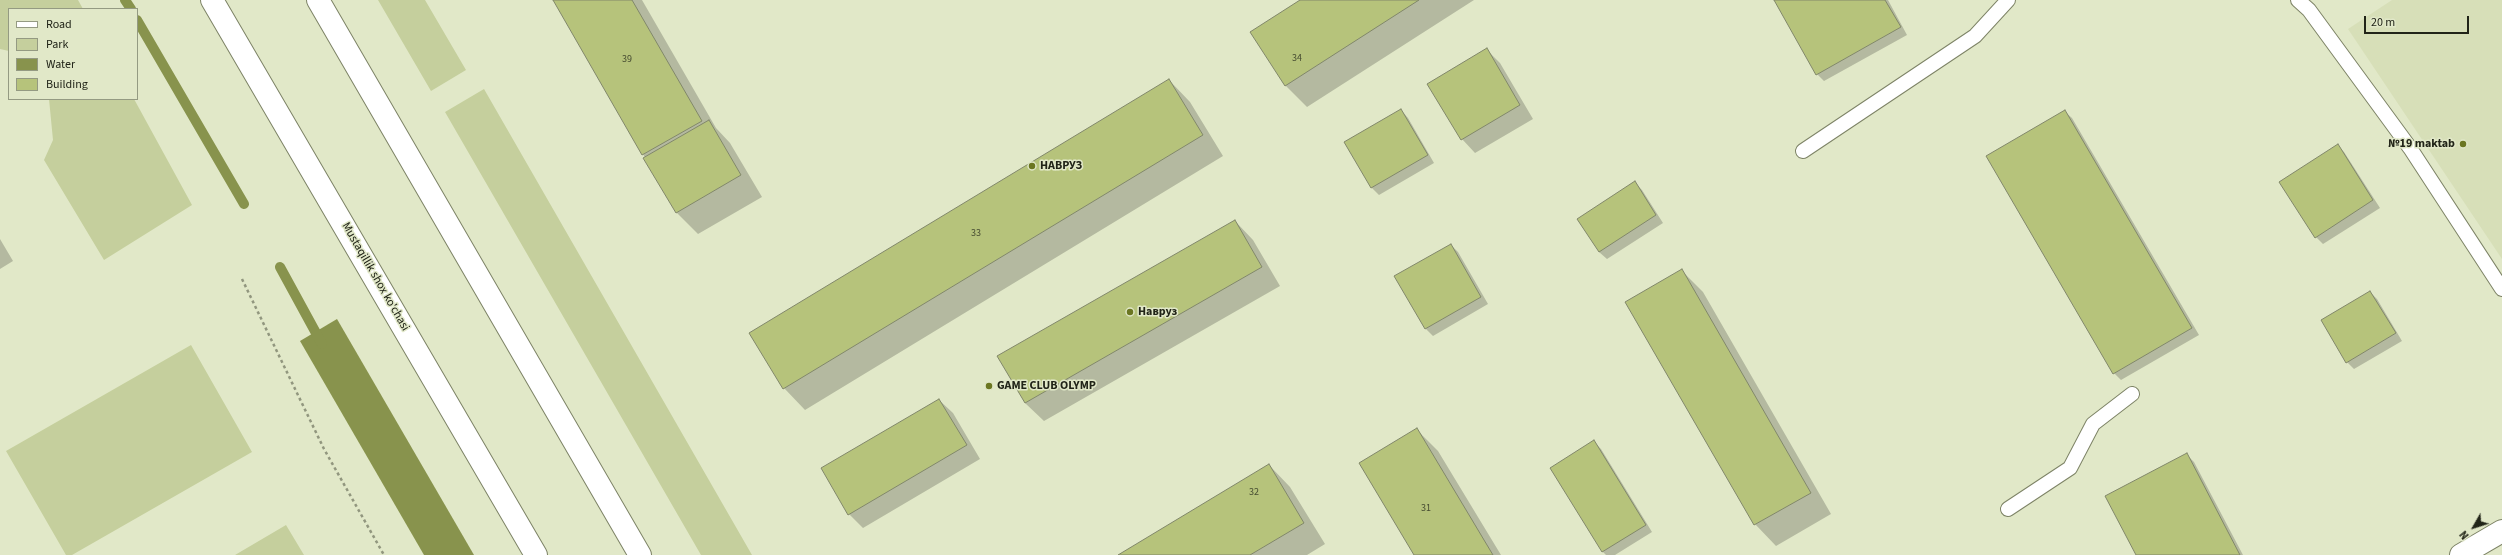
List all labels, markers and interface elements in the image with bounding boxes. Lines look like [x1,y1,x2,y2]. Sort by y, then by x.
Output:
legend [8,8,138,100]
scale bar [2366,8,2471,34]
text: 20 m [2371,14,2395,31]
text: Road [46,16,72,33]
text: Park [46,36,68,53]
house number: 34 [1292,53,1302,65]
house number: 39 [622,54,632,66]
text: Water [46,56,75,73]
text: Building [46,76,88,93]
place label: №19 maktab [2388,137,2455,151]
marker: №19 maktab [2458,139,2468,149]
place label: НАВРУЗ [1040,159,1082,173]
marker: НАВРУЗ [1027,161,1037,171]
street label: Mustaqillik shox ko'chasi [338,220,412,334]
house number: 33 [971,228,981,240]
place label: Навруз [1138,305,1177,319]
marker: Навруз [1125,307,1135,317]
place label: GAME CLUB OLYMP [997,379,1096,393]
marker: GAME CLUB OLYMP [984,381,994,391]
house number: 32 [1249,487,1259,499]
house number: 31 [1421,503,1431,515]
north arrow [2454,507,2494,547]
text: N [2456,527,2472,542]

